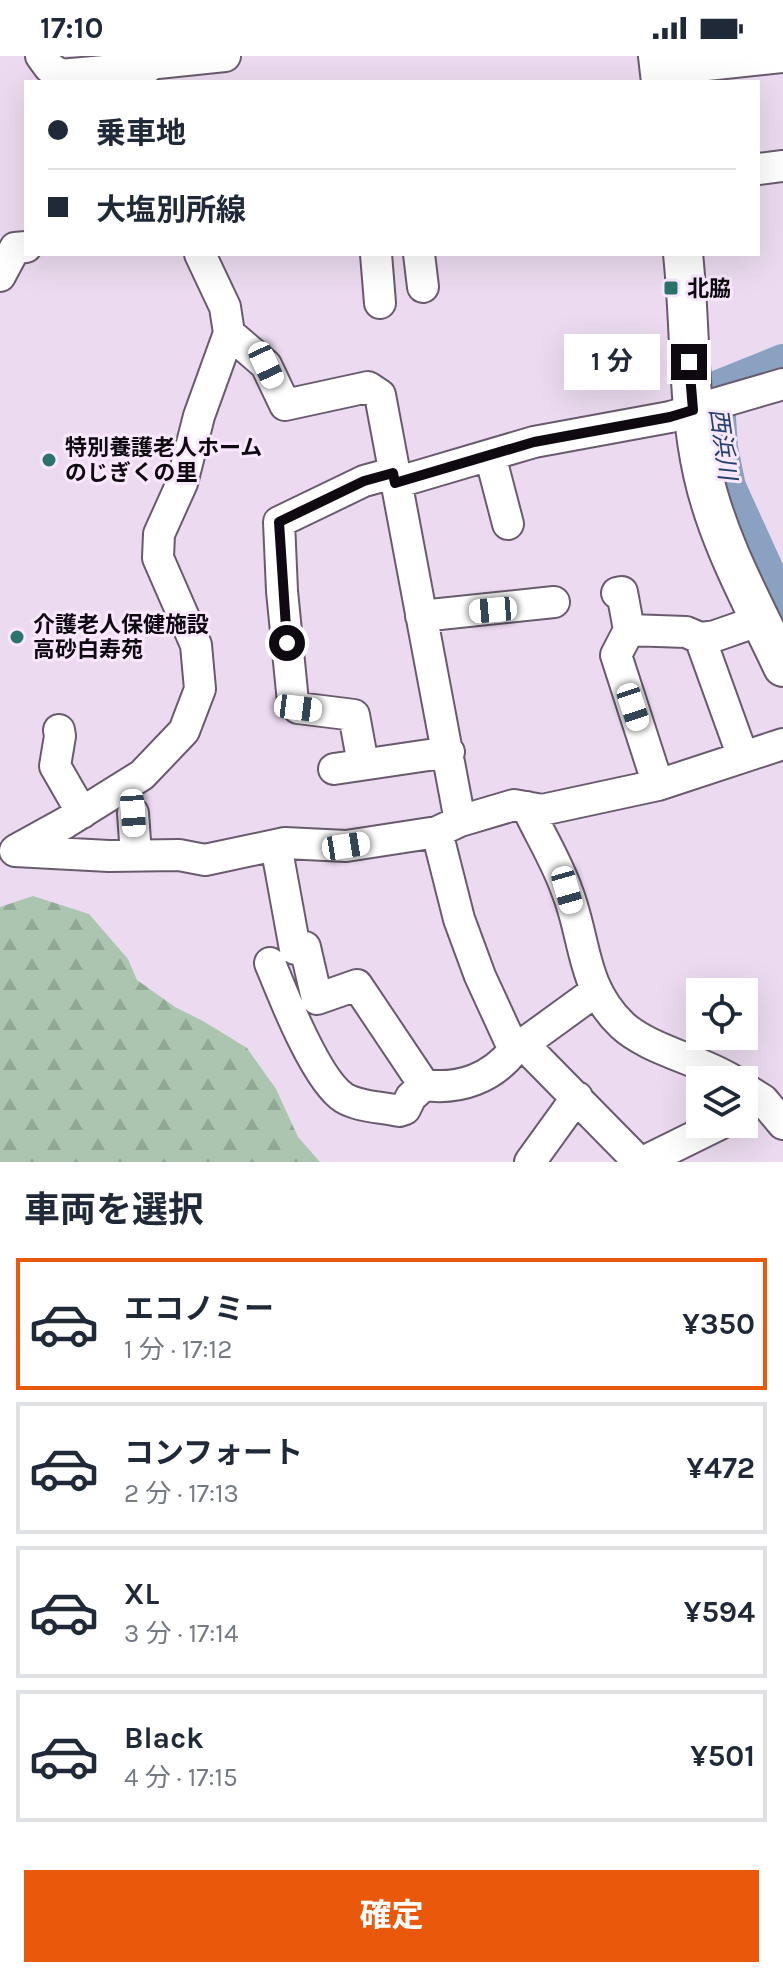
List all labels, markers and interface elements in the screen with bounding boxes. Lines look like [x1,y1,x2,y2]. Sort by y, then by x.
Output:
text: 17:10 [40,10,103,46]
text: 乗車地 [96,115,186,151]
text: 大塩別所線 [96,192,246,228]
place label: 北脇 [687,276,731,302]
marker: 北脇 [662,279,680,297]
callout: 1 分 [565,334,661,390]
car [245,338,287,392]
route end [671,344,707,380]
text: 1 分 [591,346,633,377]
water label: 西浜川 [704,406,742,485]
place label: 特別養護老人ホーム のじぎくの里 [65,435,262,486]
marker: 特別養護老人ホーム のじぎくの里 [40,451,58,469]
car [468,596,518,624]
place label: 介護老人保健施設 高砂白寿苑 [33,612,209,663]
route start [269,625,305,661]
marker: 介護老人保健施設 高砂白寿苑 [8,628,26,646]
car [614,680,652,734]
car [273,693,323,723]
car [119,788,147,838]
car [320,830,372,862]
car [549,864,585,916]
map controls [686,978,758,1138]
button: locate [686,978,758,1050]
button: layers [686,1066,758,1138]
text: 車両を選択 [24,1189,204,1231]
icon: car [28,1288,100,1360]
text: エコノミー [124,1291,274,1327]
text: ¥350 [682,1306,755,1342]
text: 1 分 · 17:12 [124,1334,232,1365]
icon: car [28,1432,100,1504]
text: コンフォート [124,1435,303,1471]
text: ¥472 [686,1450,755,1486]
text: 2 分 · 17:13 [124,1478,239,1509]
icon: car [28,1576,100,1648]
text: XL [124,1576,159,1612]
text: ¥594 [684,1594,755,1630]
text: 3 分 · 17:14 [124,1618,238,1649]
icon: car [28,1720,100,1792]
text: Black [124,1720,204,1756]
text: ¥501 [690,1738,755,1774]
text: 4 分 · 17:15 [124,1762,238,1793]
button: 確定 [24,1870,759,1962]

